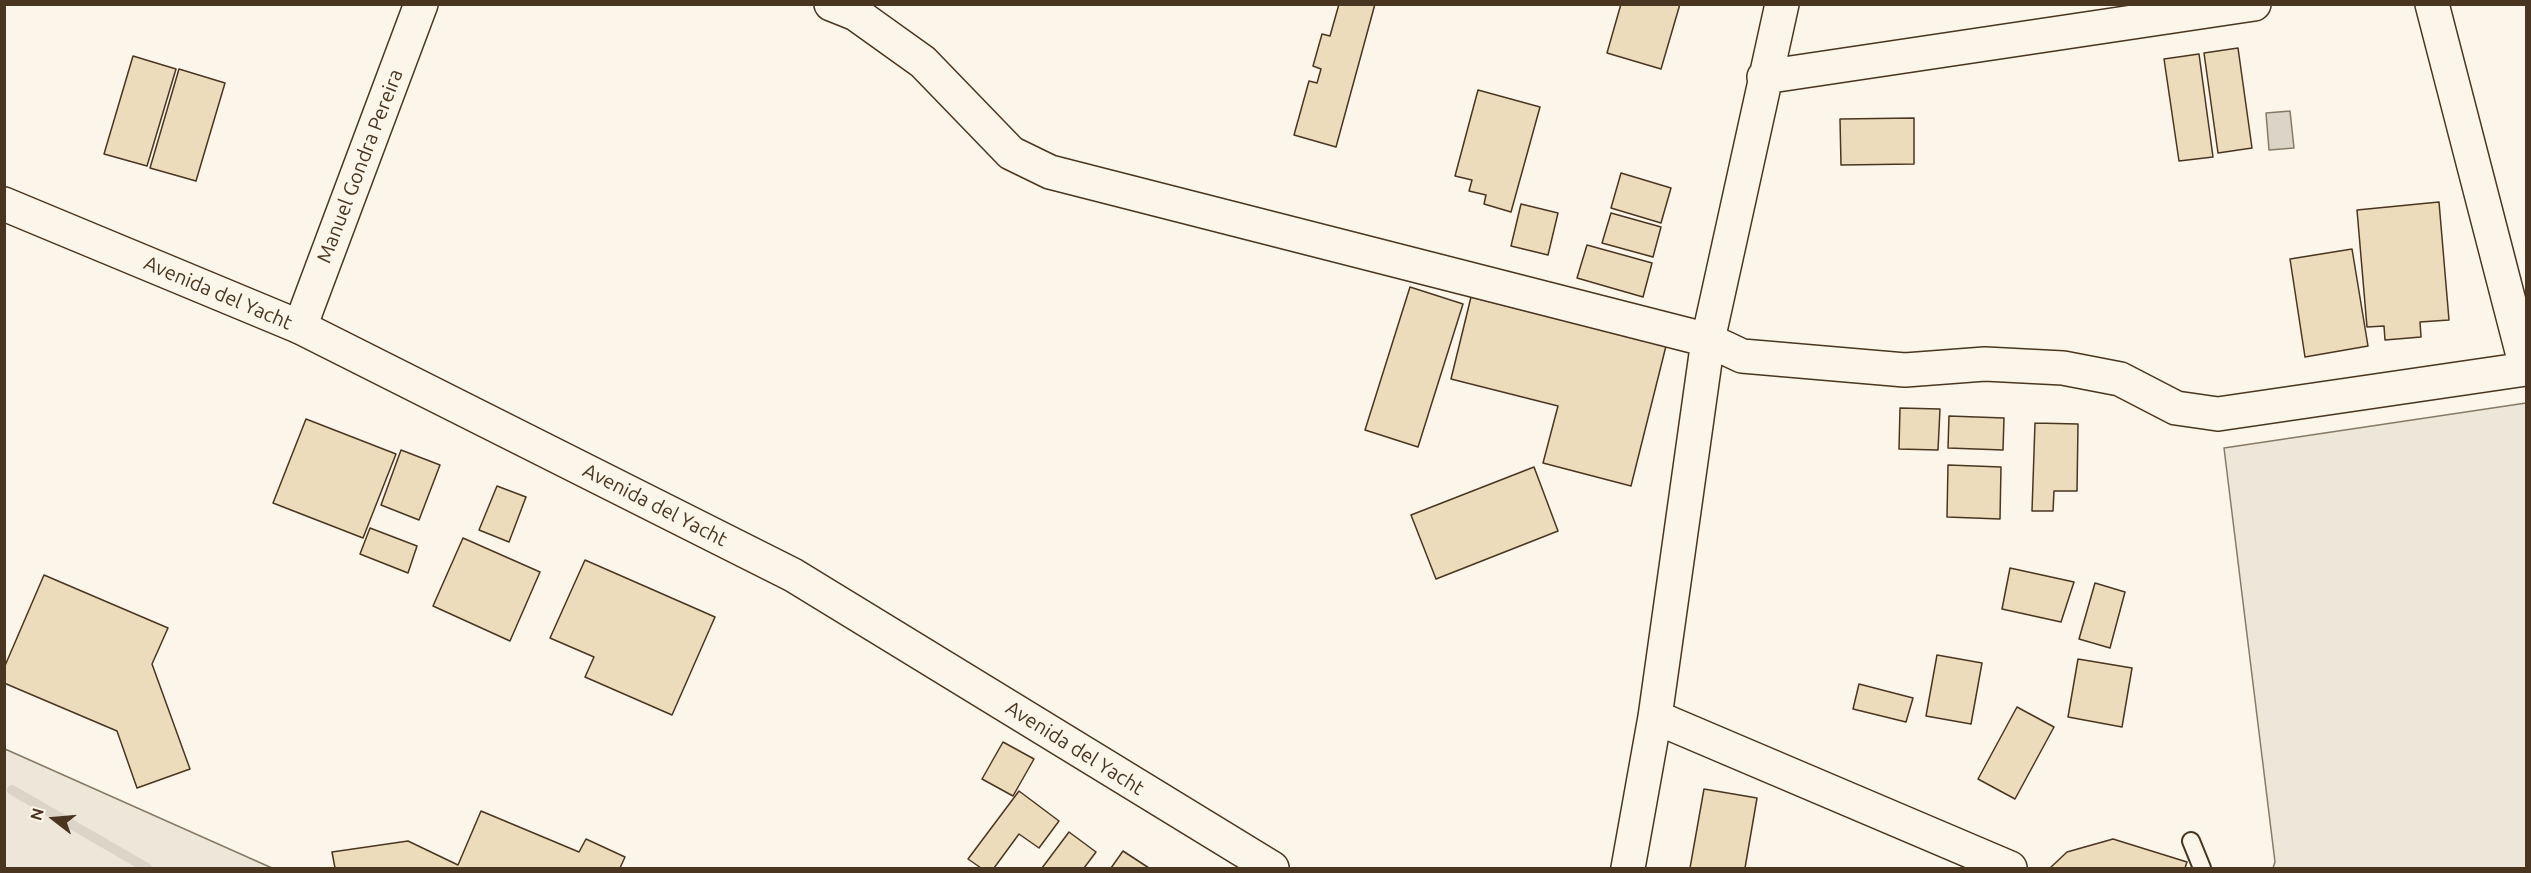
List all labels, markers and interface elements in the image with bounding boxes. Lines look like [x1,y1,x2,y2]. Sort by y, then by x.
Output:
street label: Manuel Gondra Pereira [312,66,408,266]
street label: Avenida del Yacht [140,251,296,335]
street label: Avenida del Yacht [579,458,731,552]
street label: Avenida del Yacht [1001,696,1149,800]
north arrow [24,789,84,849]
text: N [26,806,47,822]

